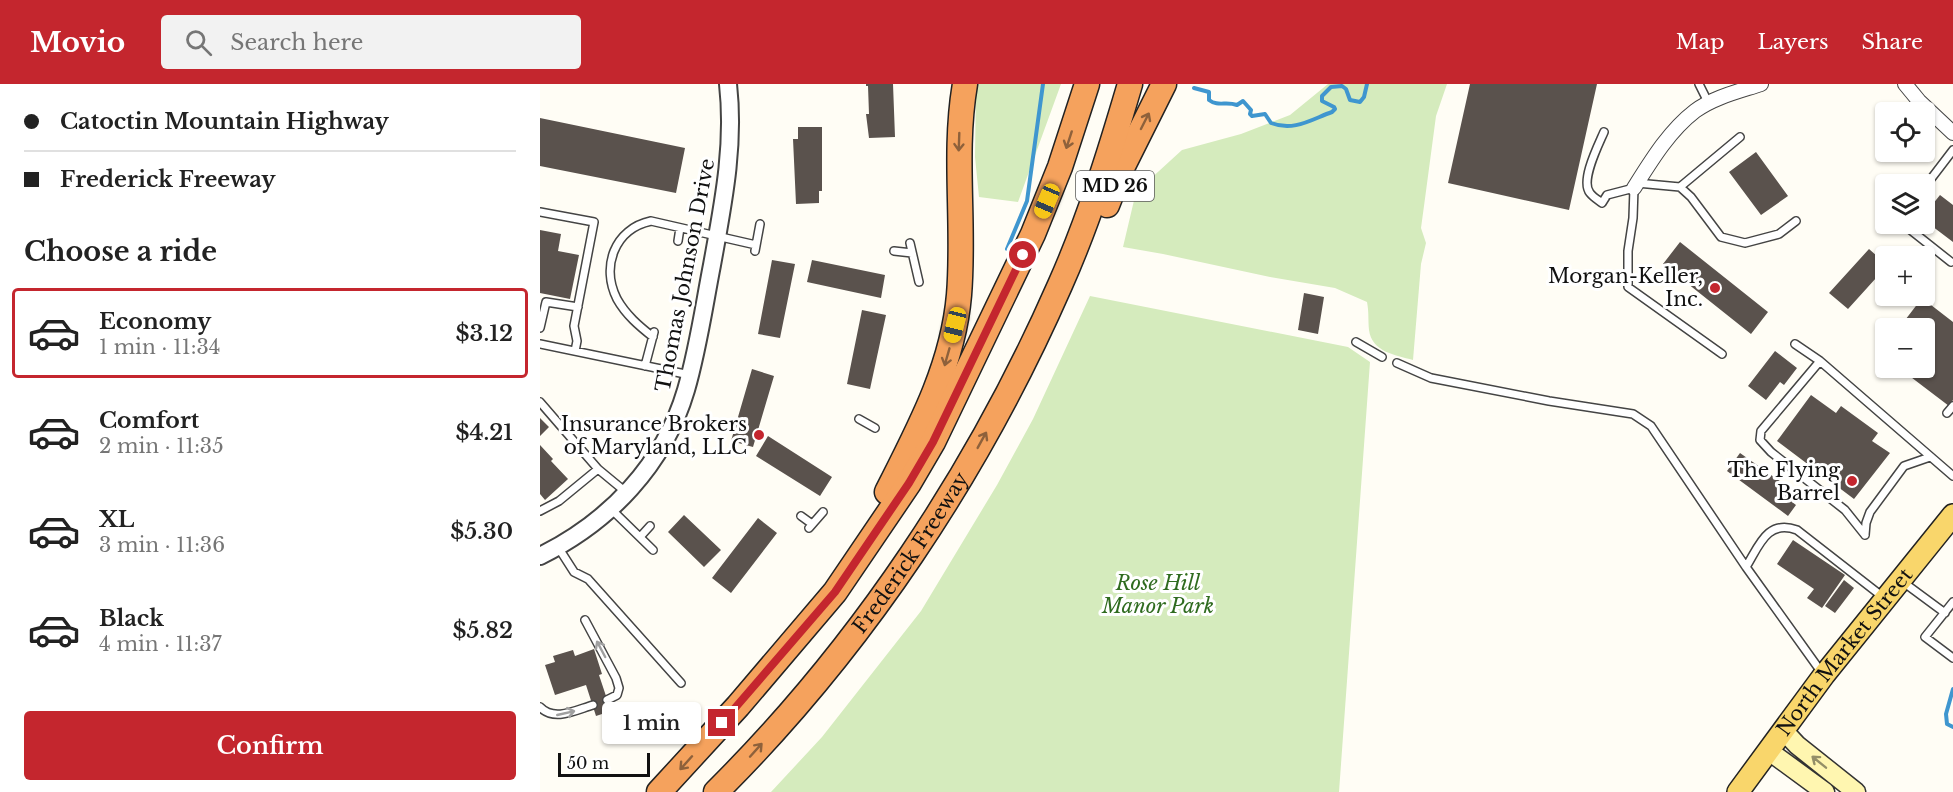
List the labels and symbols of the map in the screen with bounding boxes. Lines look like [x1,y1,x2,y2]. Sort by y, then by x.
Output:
one-way arrow [1140,112,1152,130]
one-way arrow [1063,130,1074,149]
one-way arrow [953,132,964,152]
street label: Thomas Johnson Drive [651,156,719,394]
road number: MD 26 [1076,171,1154,201]
car [1032,181,1062,221]
route start [1009,241,1036,268]
place label: Morgan-Keller, Inc. [1548,264,1703,311]
marker: Morgan-Keller, Inc. [1708,281,1722,295]
car [942,305,968,345]
one-way arrow [941,347,952,366]
place label: Insurance Brokers of Maryland, LLC [561,412,747,459]
marker: Insurance Brokers of Maryland, LLC [752,428,766,442]
one-way arrow [976,432,988,449]
place label: The Flying Barrel [1728,458,1841,505]
street label: Frederick Freeway [847,467,973,638]
marker: The Flying Barrel [1845,474,1859,488]
street label: North Market Street [1772,563,1918,740]
park label: Rose Hill Manor Park [1101,571,1214,618]
one-way arrow [595,641,606,659]
callout: 1 min [602,702,701,744]
one-way arrow [556,706,575,718]
route end [708,709,735,736]
one-way arrow [749,742,763,757]
scale bar [558,750,650,778]
one-way arrow [679,755,693,770]
one-way arrow [1811,756,1827,769]

